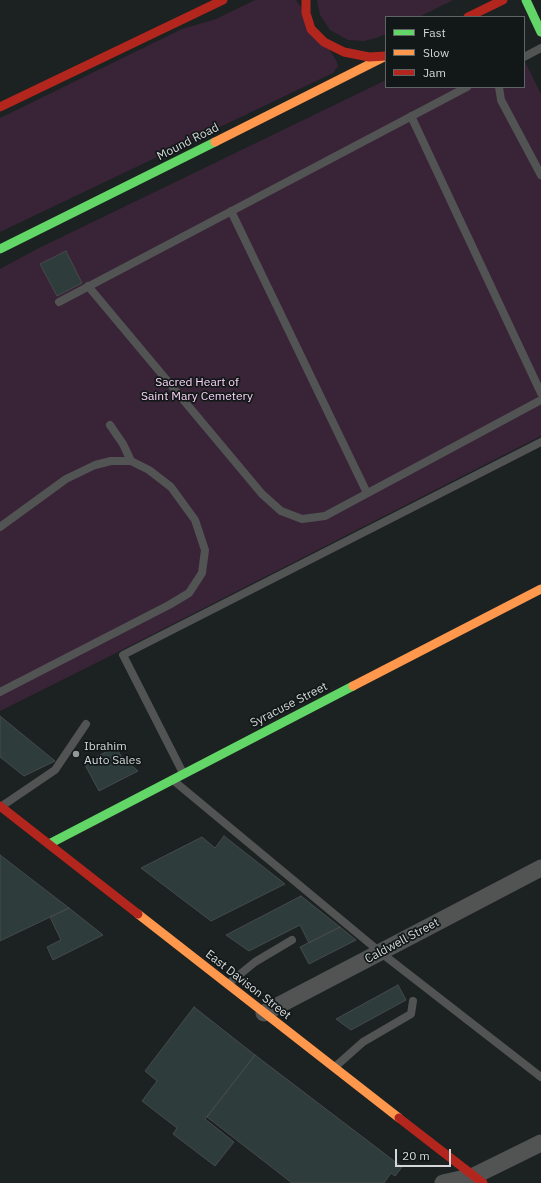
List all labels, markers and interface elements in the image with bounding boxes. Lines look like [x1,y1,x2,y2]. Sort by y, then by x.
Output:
legend [385,16,525,88]
text: Fast [423,25,446,40]
text: Slow [423,45,449,60]
text: Jam [423,65,446,80]
street label: Mound Road [155,120,221,164]
park label: Sacred Heart of Saint Mary Cemetery [141,376,253,404]
street label: Syracuse Street [248,679,330,731]
place label: Ibrahim Auto Sales [84,740,141,768]
marker: Ibrahim Auto Sales [71,749,81,759]
street label: Caldwell Street [362,915,442,967]
street label: East Davison Street [202,947,294,1023]
scale bar [397,1141,453,1167]
text: 20 m [402,1148,430,1163]

